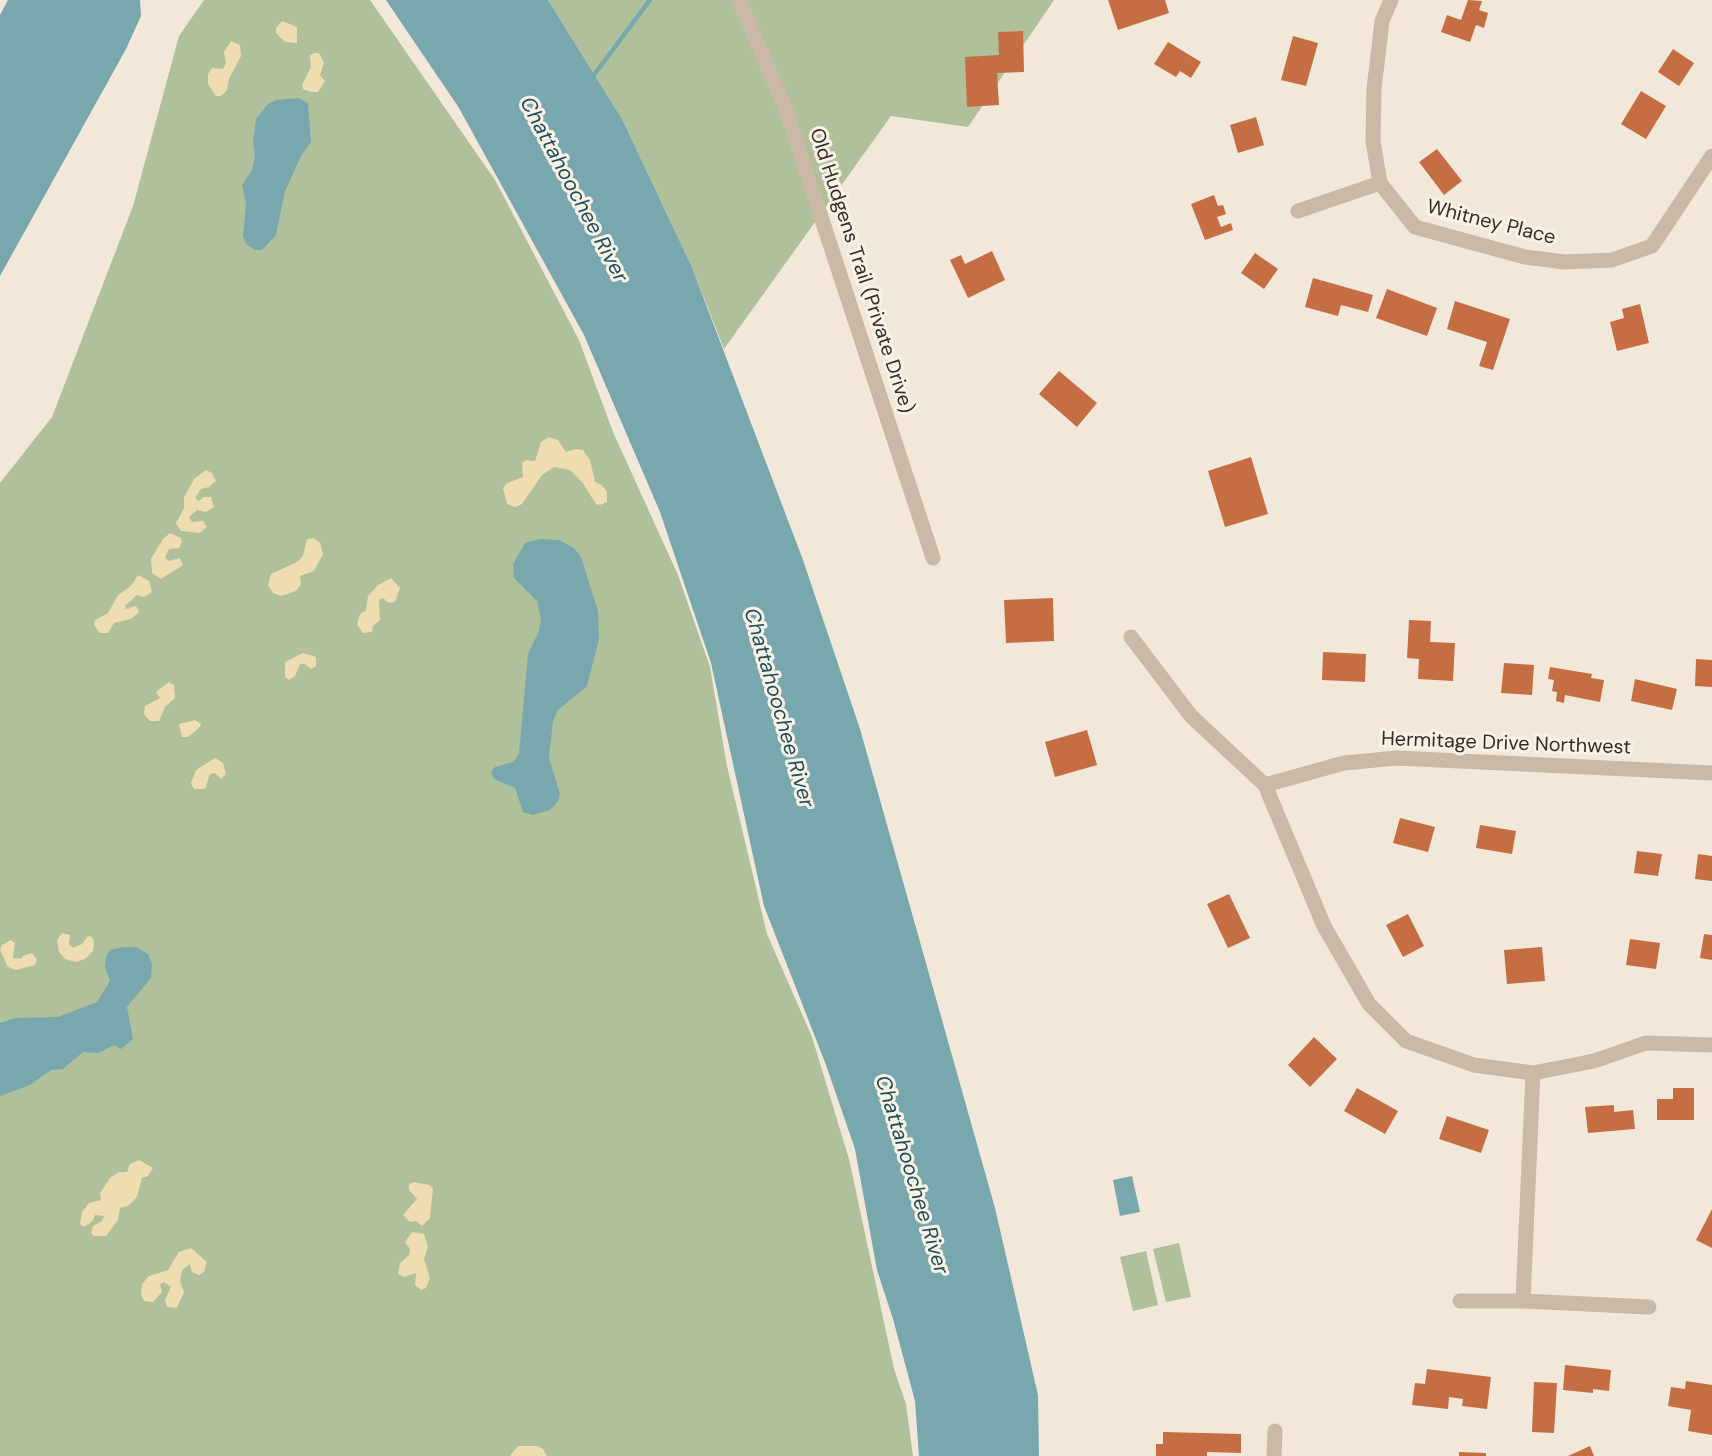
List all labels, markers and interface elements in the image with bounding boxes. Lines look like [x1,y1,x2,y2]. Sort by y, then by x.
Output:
water label: Chattahoochee River [514,93,632,287]
street label: Old Hudgens Trail (Private Drive) [804,125,918,417]
street label: Whitney Place [1424,195,1558,251]
water label: Chattahoochee River [737,605,819,811]
street label: Hermitage Drive Northwest [1381,728,1631,760]
water label: Chattahoochee River [869,1073,953,1277]

